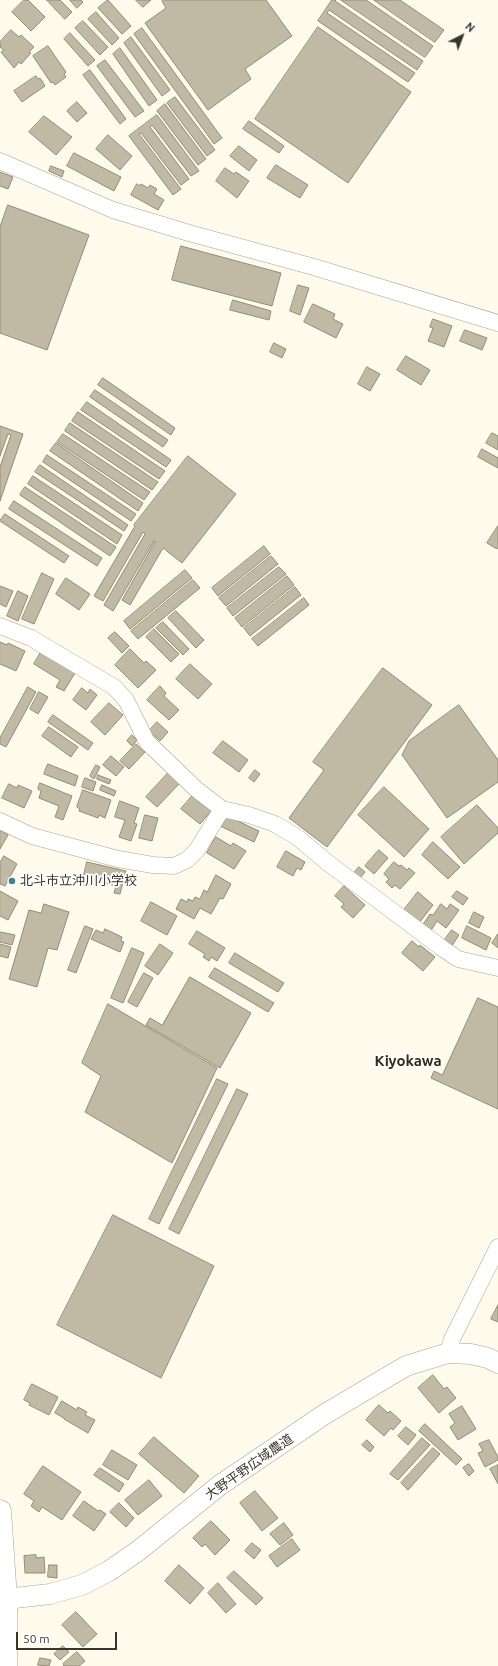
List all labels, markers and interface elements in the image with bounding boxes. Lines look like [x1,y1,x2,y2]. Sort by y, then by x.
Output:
north arrow [442,16,482,56]
text: N [463,20,477,34]
place label: 北斗市立沖川小学校 [20,873,137,889]
marker: 北斗市立沖川小学校 [7,876,17,886]
district label: Kiyokawa [374,1052,442,1070]
street label: 大野平野広域農道 [202,1431,296,1503]
scale bar [18,1624,119,1650]
text: 50 m [23,1632,50,1645]

